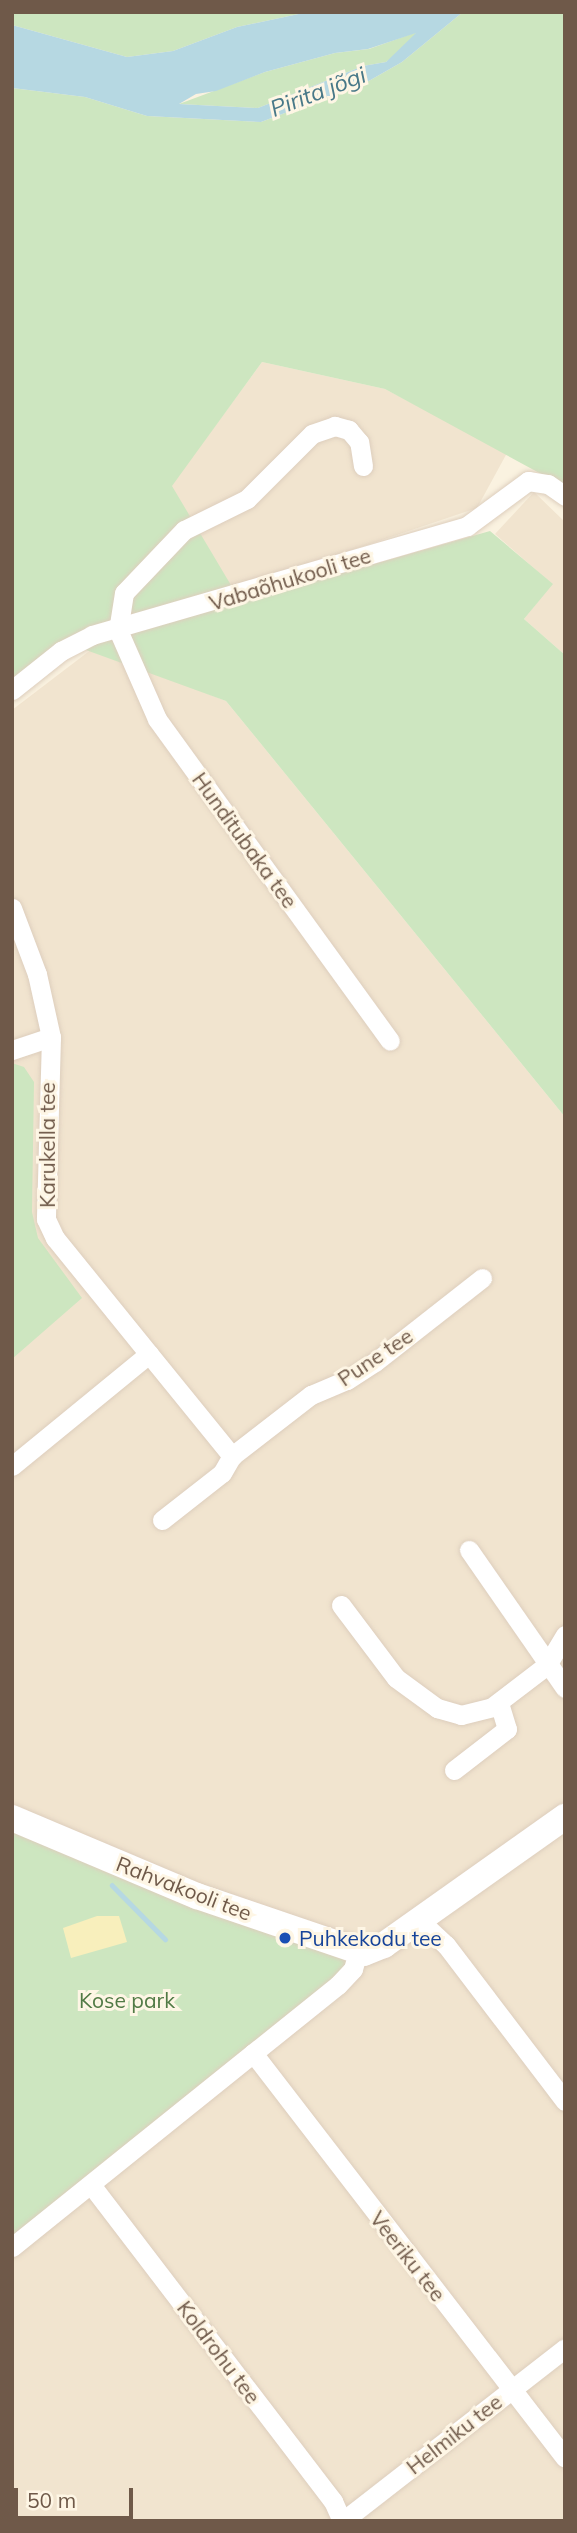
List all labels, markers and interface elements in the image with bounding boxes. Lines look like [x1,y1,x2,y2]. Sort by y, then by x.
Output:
water label: Pirita jõgi [266,61,370,123]
street label: Vabaõhukooli tee [206,542,374,616]
street label: Hunditubaka tee [187,767,303,913]
street label: Karukella tee [34,1082,60,1208]
street label: Pune tee [333,1323,417,1391]
street label: Rahvakooli tee [113,1851,255,1925]
place label: Puhkekodu tee [299,1925,442,1951]
marker: Puhkekodu tee [277,1930,293,1946]
park label: Kose park [79,1987,175,2013]
street label: Veeriku tee [365,2206,451,2306]
street label: Koldrohu tee [172,2296,266,2408]
street label: Helmiku tee [401,2389,507,2479]
scale bar [18,2474,136,2518]
text: 50 m [27,2487,76,2513]

